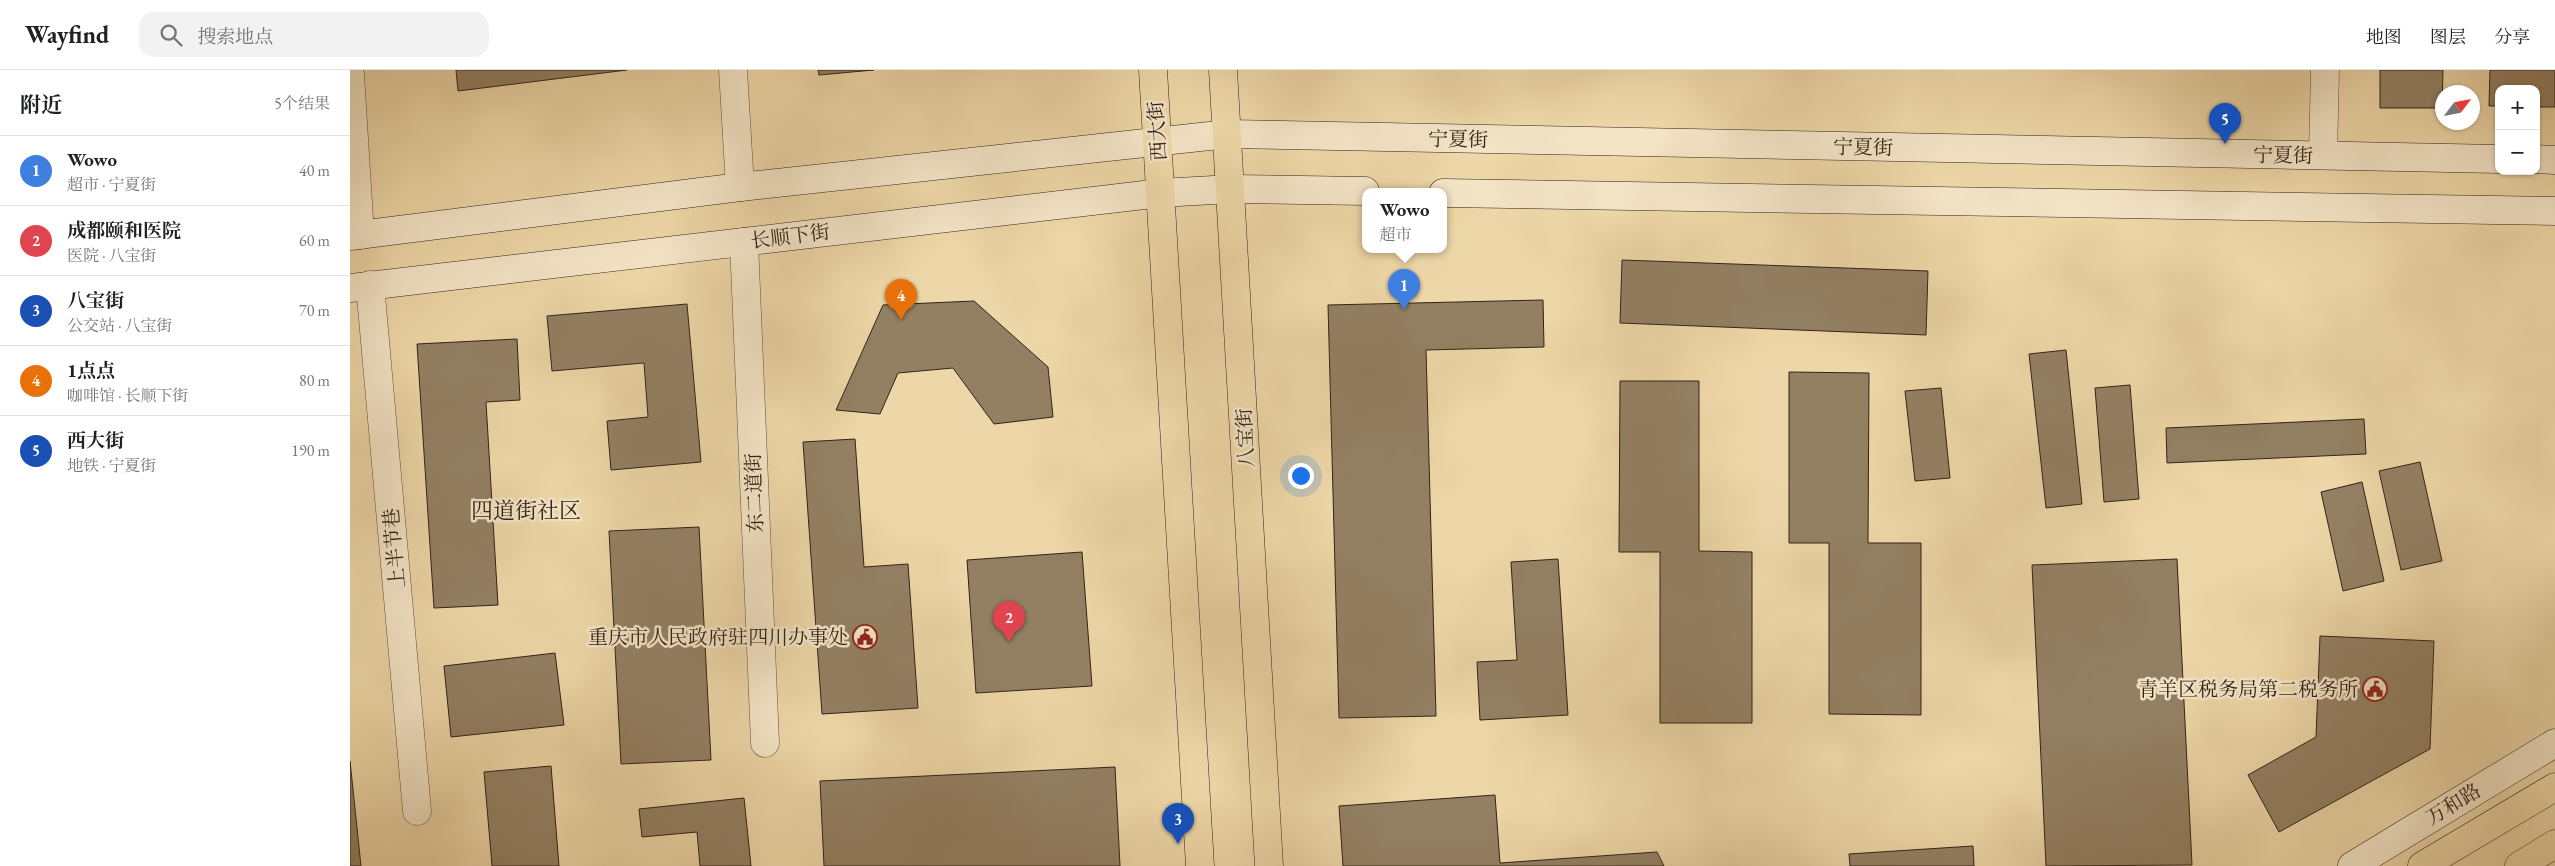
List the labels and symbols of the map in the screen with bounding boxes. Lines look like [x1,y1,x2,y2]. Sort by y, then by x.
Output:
north arrow [2435,85,2480,130]
street label: 西大街 [1142,100,1172,162]
pin: 5 [2209,103,2241,144]
street label: 宁夏街 [1428,125,1488,153]
street label: 宁夏街 [1833,133,1893,161]
street label: 宁夏街 [2253,141,2313,169]
street label: 长顺下街 [749,218,831,254]
pin: 1 [1388,269,1420,310]
pin: 4 [885,279,917,320]
street label: 八宝街 [1230,407,1260,469]
street label: 东二道街 [740,453,768,533]
your location [1288,463,1314,489]
district label: 四道街社区 [471,496,581,525]
street label: 上半节巷 [378,507,410,589]
pin: 2 [993,601,1025,642]
place label: 重庆市人民政府驻四川办事处 [588,624,848,650]
public building icon: 重庆市人民政府驻四川办事处 [852,624,878,650]
place label: 青羊区税务局第二税务所 [2138,676,2358,702]
public building icon: 青羊区税务局第二税务所 [2362,676,2388,702]
street label: 万和路 [2421,777,2485,831]
pin: 3 [1162,803,1194,844]

